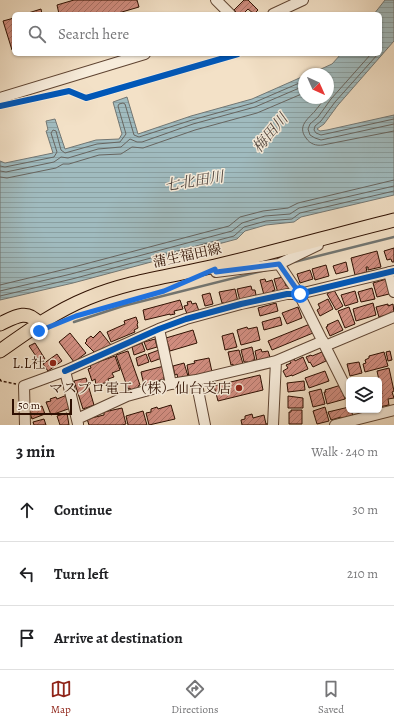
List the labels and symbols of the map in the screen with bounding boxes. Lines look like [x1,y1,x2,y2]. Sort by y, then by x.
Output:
north arrow [298,68,334,104]
water label: 梅田川 [248,108,293,157]
water label: 七北田川 [163,166,227,196]
street label: 蒲生福田線 [151,239,223,272]
route start [291,285,309,303]
route end [30,322,48,340]
place label: L.L社 [13,354,45,373]
marker: L.L社 [48,358,58,368]
place label: マスプロ電工（株）仙台支店 [49,379,231,398]
marker: マスプロ電工（株）仙台支店 [234,383,244,393]
scale bar [12,397,72,416]

